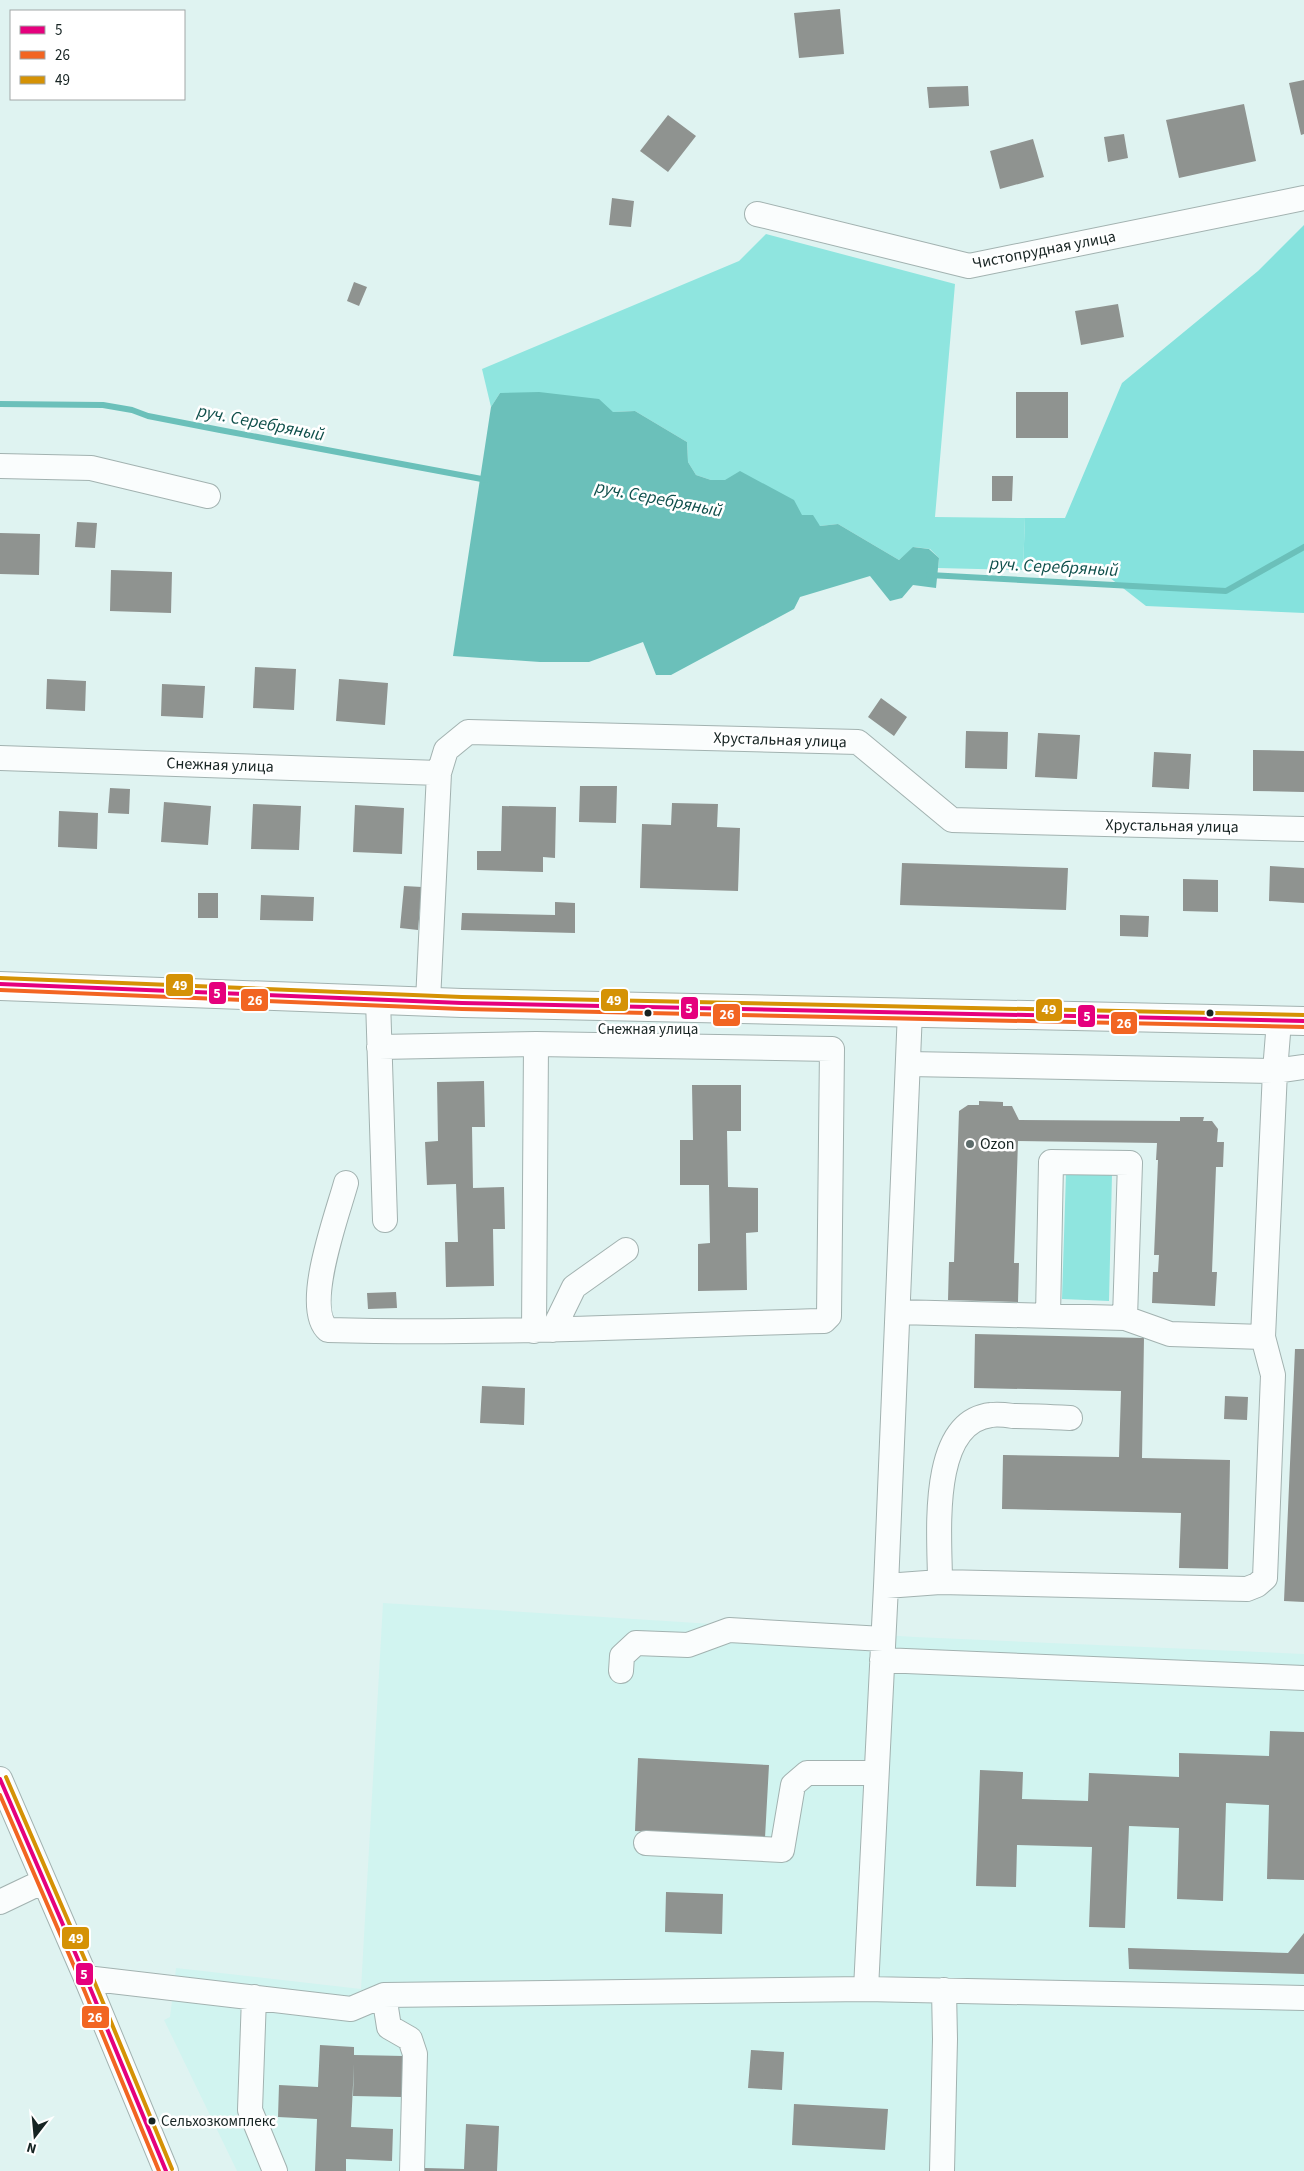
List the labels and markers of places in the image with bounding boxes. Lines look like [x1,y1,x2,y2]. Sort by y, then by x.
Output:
marker: Снежная улица [643,1008,653,1018]
unlabelled marker [1205,1008,1215,1018]
place label: Снежная улица [598,1019,698,1040]
place label: Ozon [980,1133,1015,1155]
marker: Ozon [964,1138,976,1150]
place label: Сельхозкомплекс [161,2111,276,2132]
marker: Сельхозкомплекс [147,2116,157,2126]

